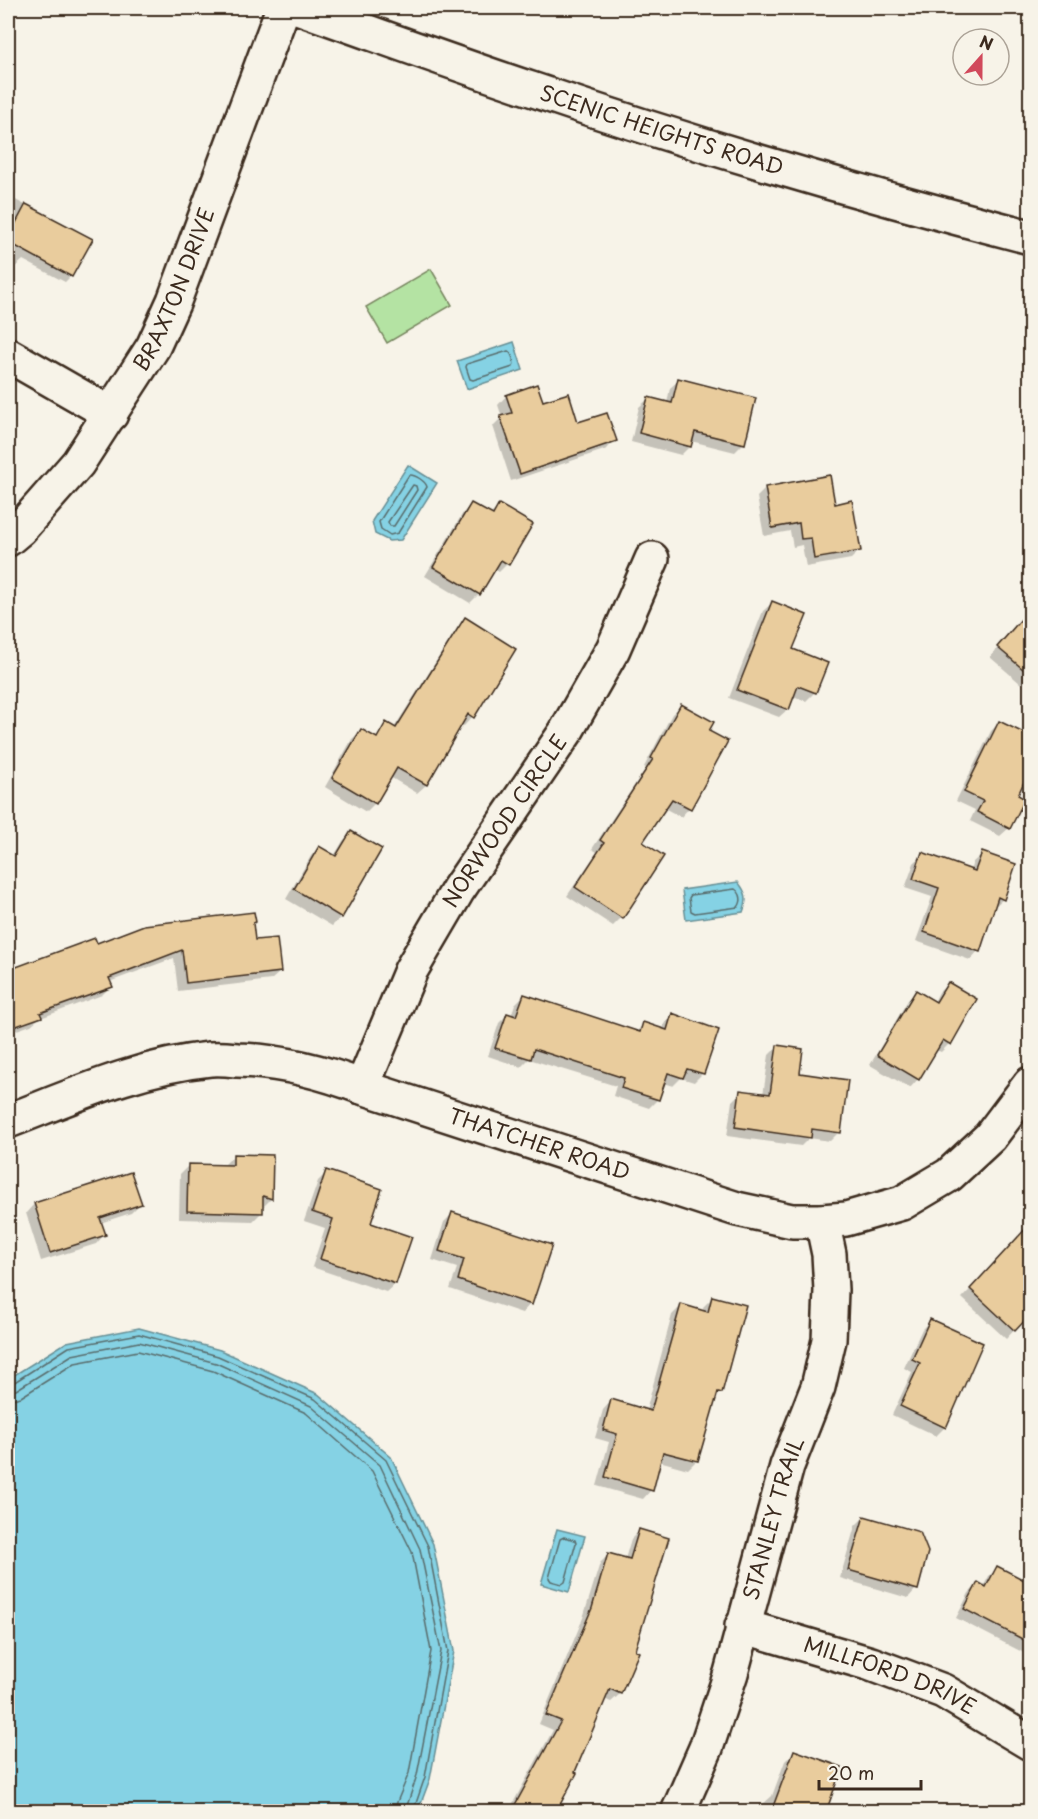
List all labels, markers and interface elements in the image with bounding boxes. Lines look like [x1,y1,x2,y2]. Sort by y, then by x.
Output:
north arrow [951,27,1011,87]
text: N [977,29,997,56]
street label: SCENIC HEIGHTS ROAD [536,75,788,182]
street label: BRAXTON DRIVE [124,203,221,376]
street label: NORWOOD CIRCLE [433,727,574,913]
street label: THATCHER ROAD [445,1098,635,1187]
street label: STANLEY TRAIL [733,1432,811,1603]
street label: MILLFORD DRIVE [800,1627,983,1721]
scale bar [819,1753,921,1791]
text: 20 m [828,1759,874,1786]

